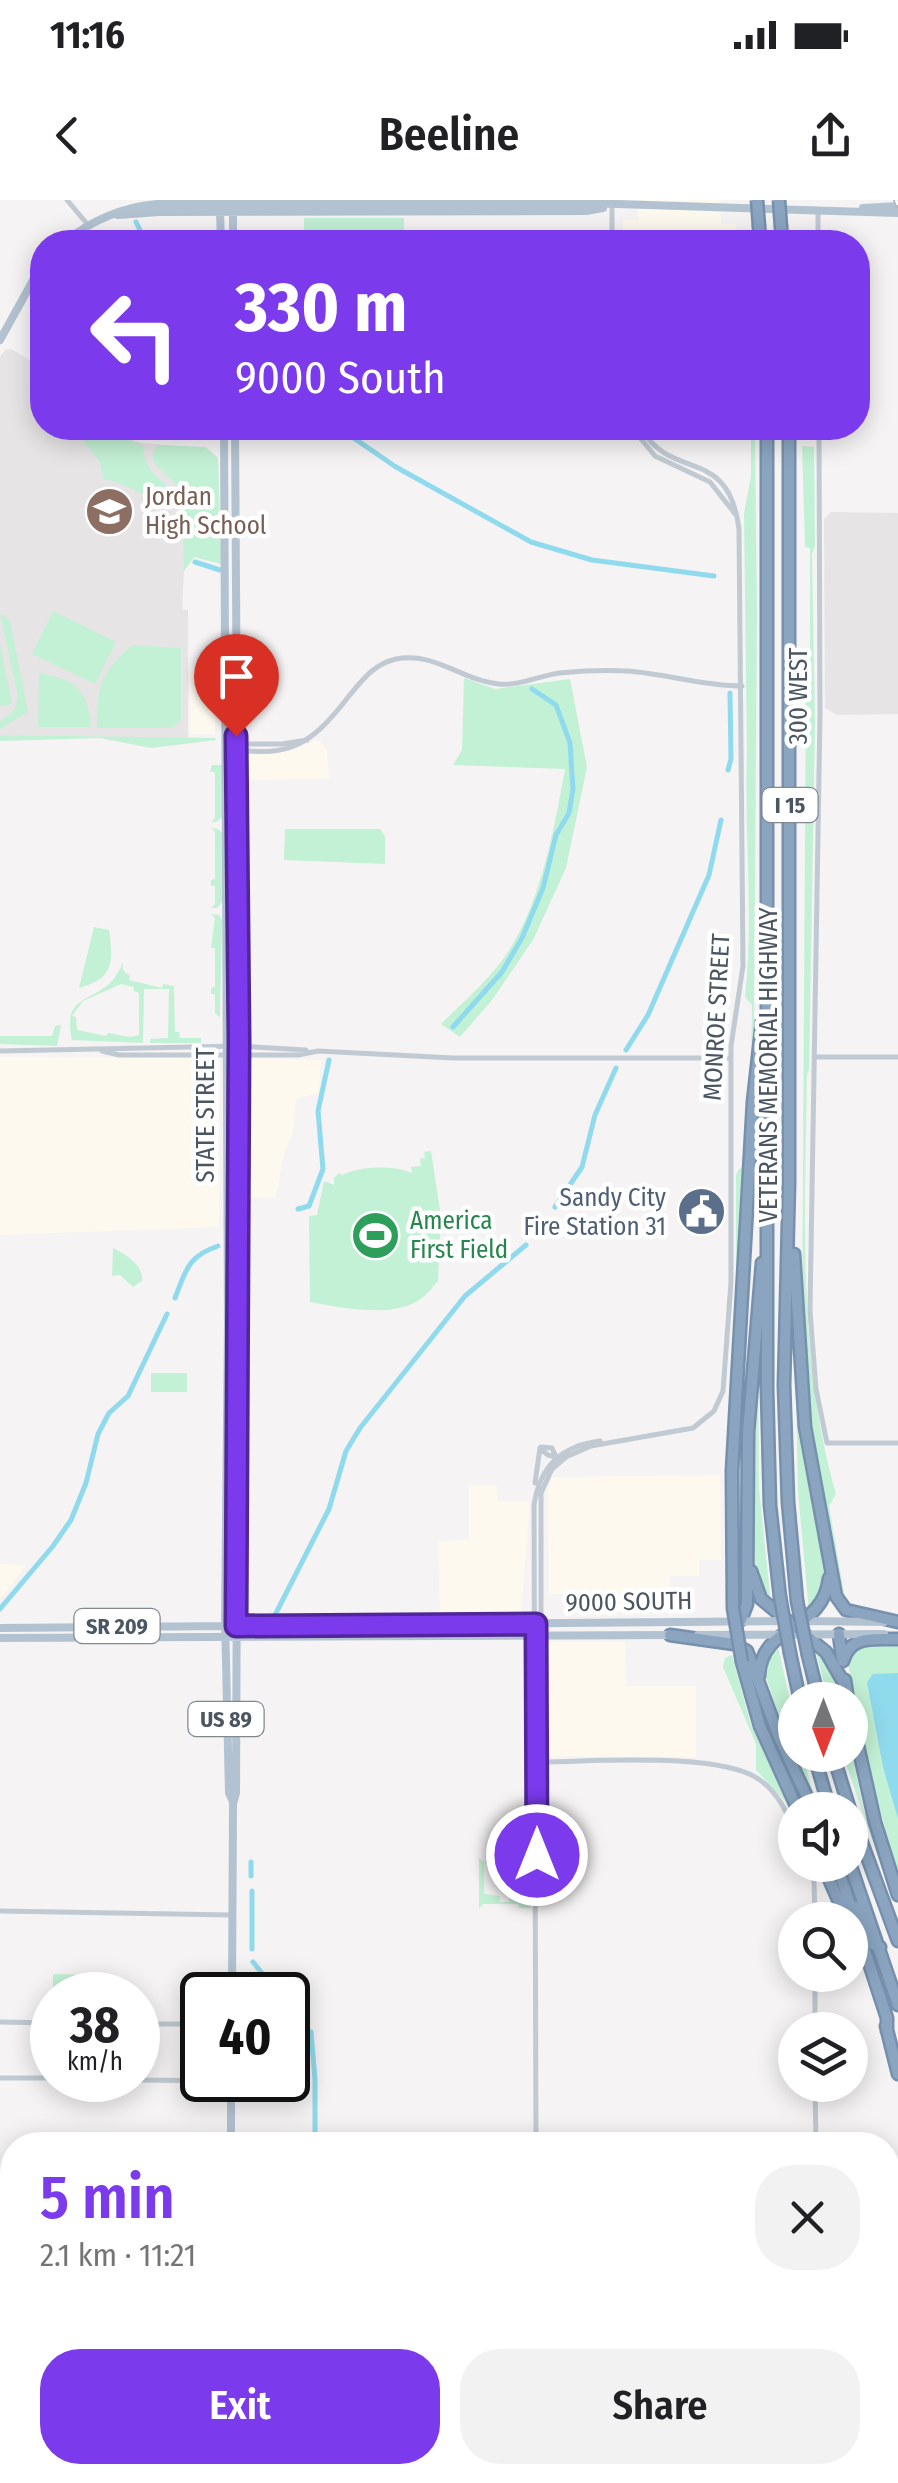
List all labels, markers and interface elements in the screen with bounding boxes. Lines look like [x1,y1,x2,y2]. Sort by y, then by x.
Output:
text: 11:16 [50,12,125,58]
icon: back [40,108,95,163]
text: Beeline [379,108,519,162]
icon: share [803,108,858,163]
text: 330 m [235,266,407,350]
icon: left [70,270,200,400]
text: 9000 South [235,351,446,405]
place label: Jordan High School [145,482,267,541]
school or university icon: Jordan High School [84,485,136,537]
pin [194,634,279,737]
street label: 300 WEST [784,647,814,744]
icon: arrive [209,649,264,704]
road number: I 15 [762,788,818,822]
street label: VETERANS MEMORIAL HIGHWAY [754,907,784,1223]
street label: MONROE STREET [698,932,736,1101]
street label: STATE STREET [191,1047,221,1183]
place label: Sandy City Fire Station 31 [524,1183,666,1242]
public building icon: Sandy City Fire Station 31 [675,1186,727,1238]
place label: America First Field [410,1206,508,1265]
sports icon: America First Field [349,1209,401,1261]
street label: 9000 SOUTH [565,1586,693,1618]
road number: SR 209 [74,1609,160,1643]
north arrow [778,1682,868,1772]
map controls [778,1682,868,2102]
road number: US 89 [188,1702,264,1736]
button: sound [778,1792,868,1882]
position arrow [485,1803,589,1907]
button: search [778,1902,868,1992]
speed limit sign: 40 [180,1972,310,2102]
text: 38 [70,1995,120,2055]
button: layers [778,2012,868,2102]
text: km/h [67,2047,123,2077]
text: 5 min [40,2162,175,2234]
button: close [755,2165,860,2270]
text: 2.1 km · 11:21 [40,2236,196,2274]
button: Exit [40,2349,440,2464]
button: Share [460,2349,860,2464]

